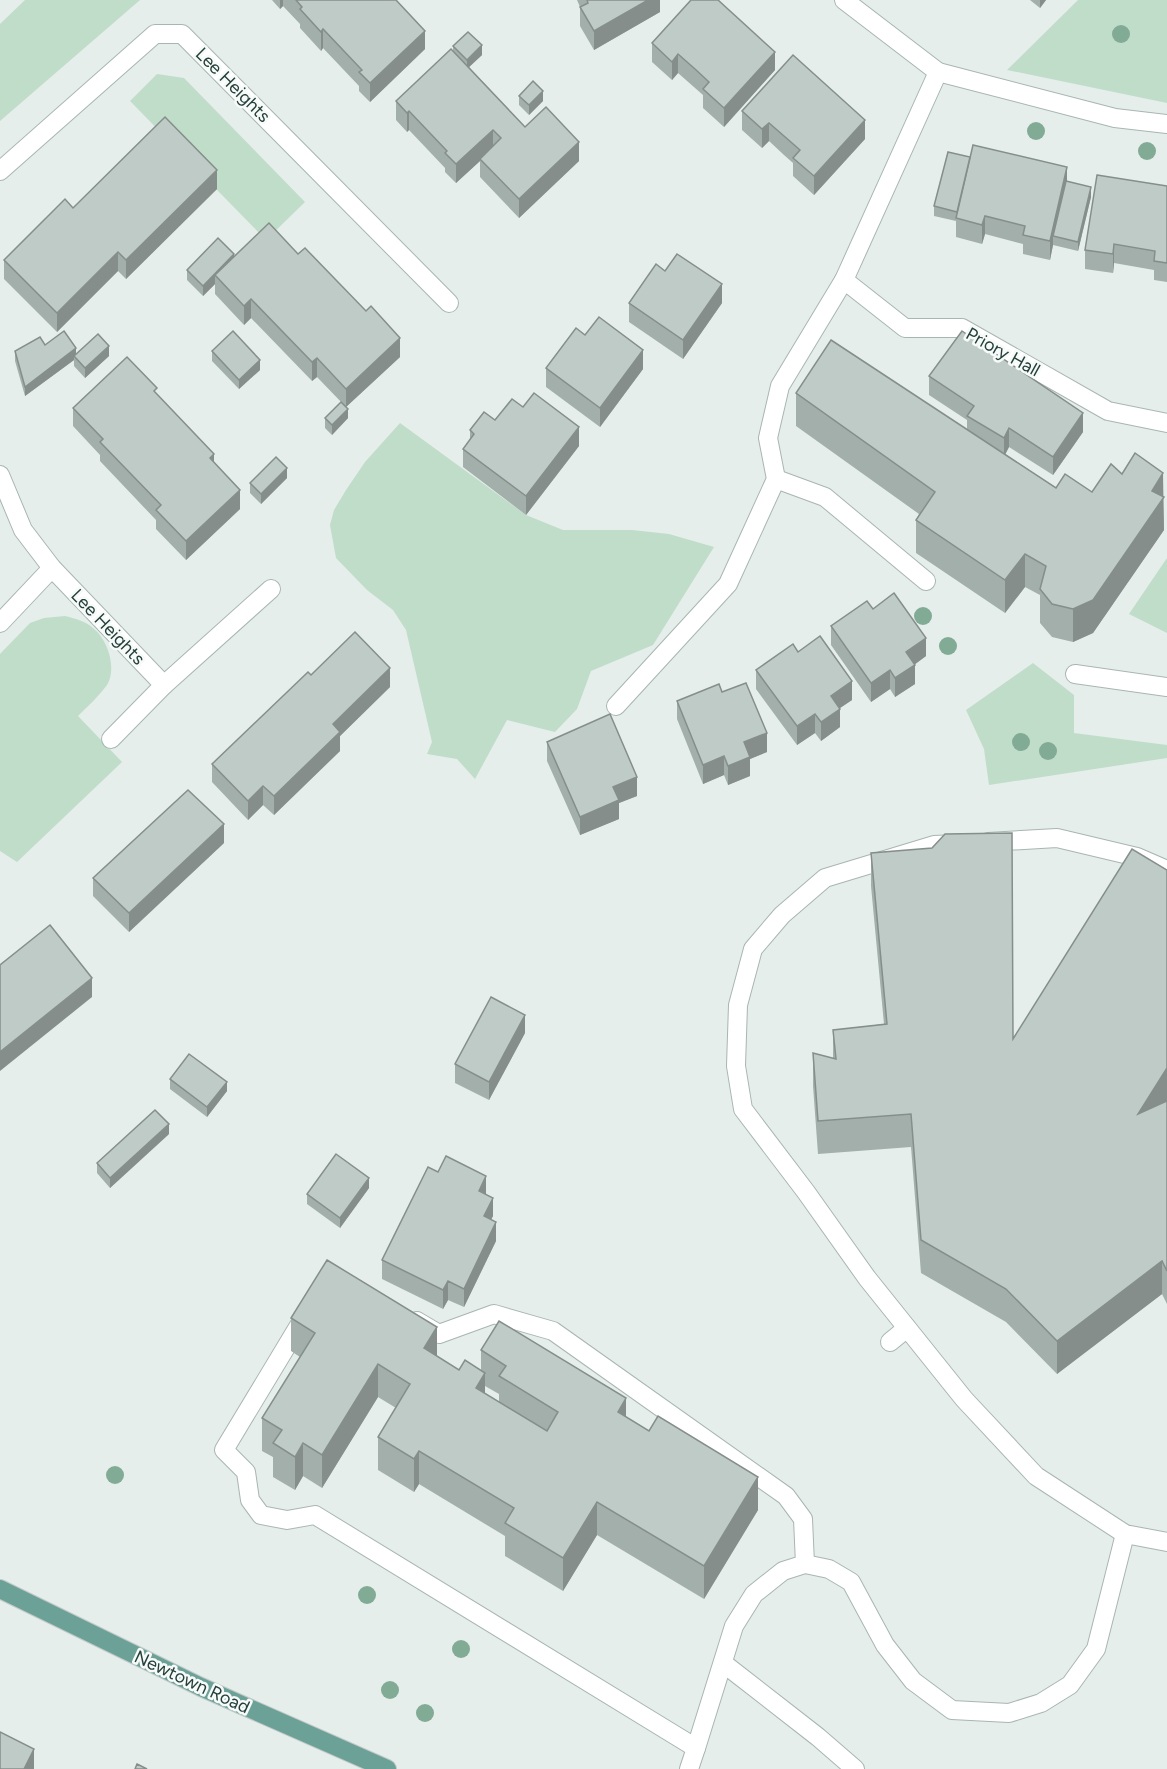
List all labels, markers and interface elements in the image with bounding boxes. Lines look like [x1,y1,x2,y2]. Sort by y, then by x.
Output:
street label: Lee Heights [191,43,275,127]
street label: Priory Hall [962,323,1044,381]
street label: Lee Heights [66,585,150,669]
street label: Newtown Road [131,1646,253,1718]

